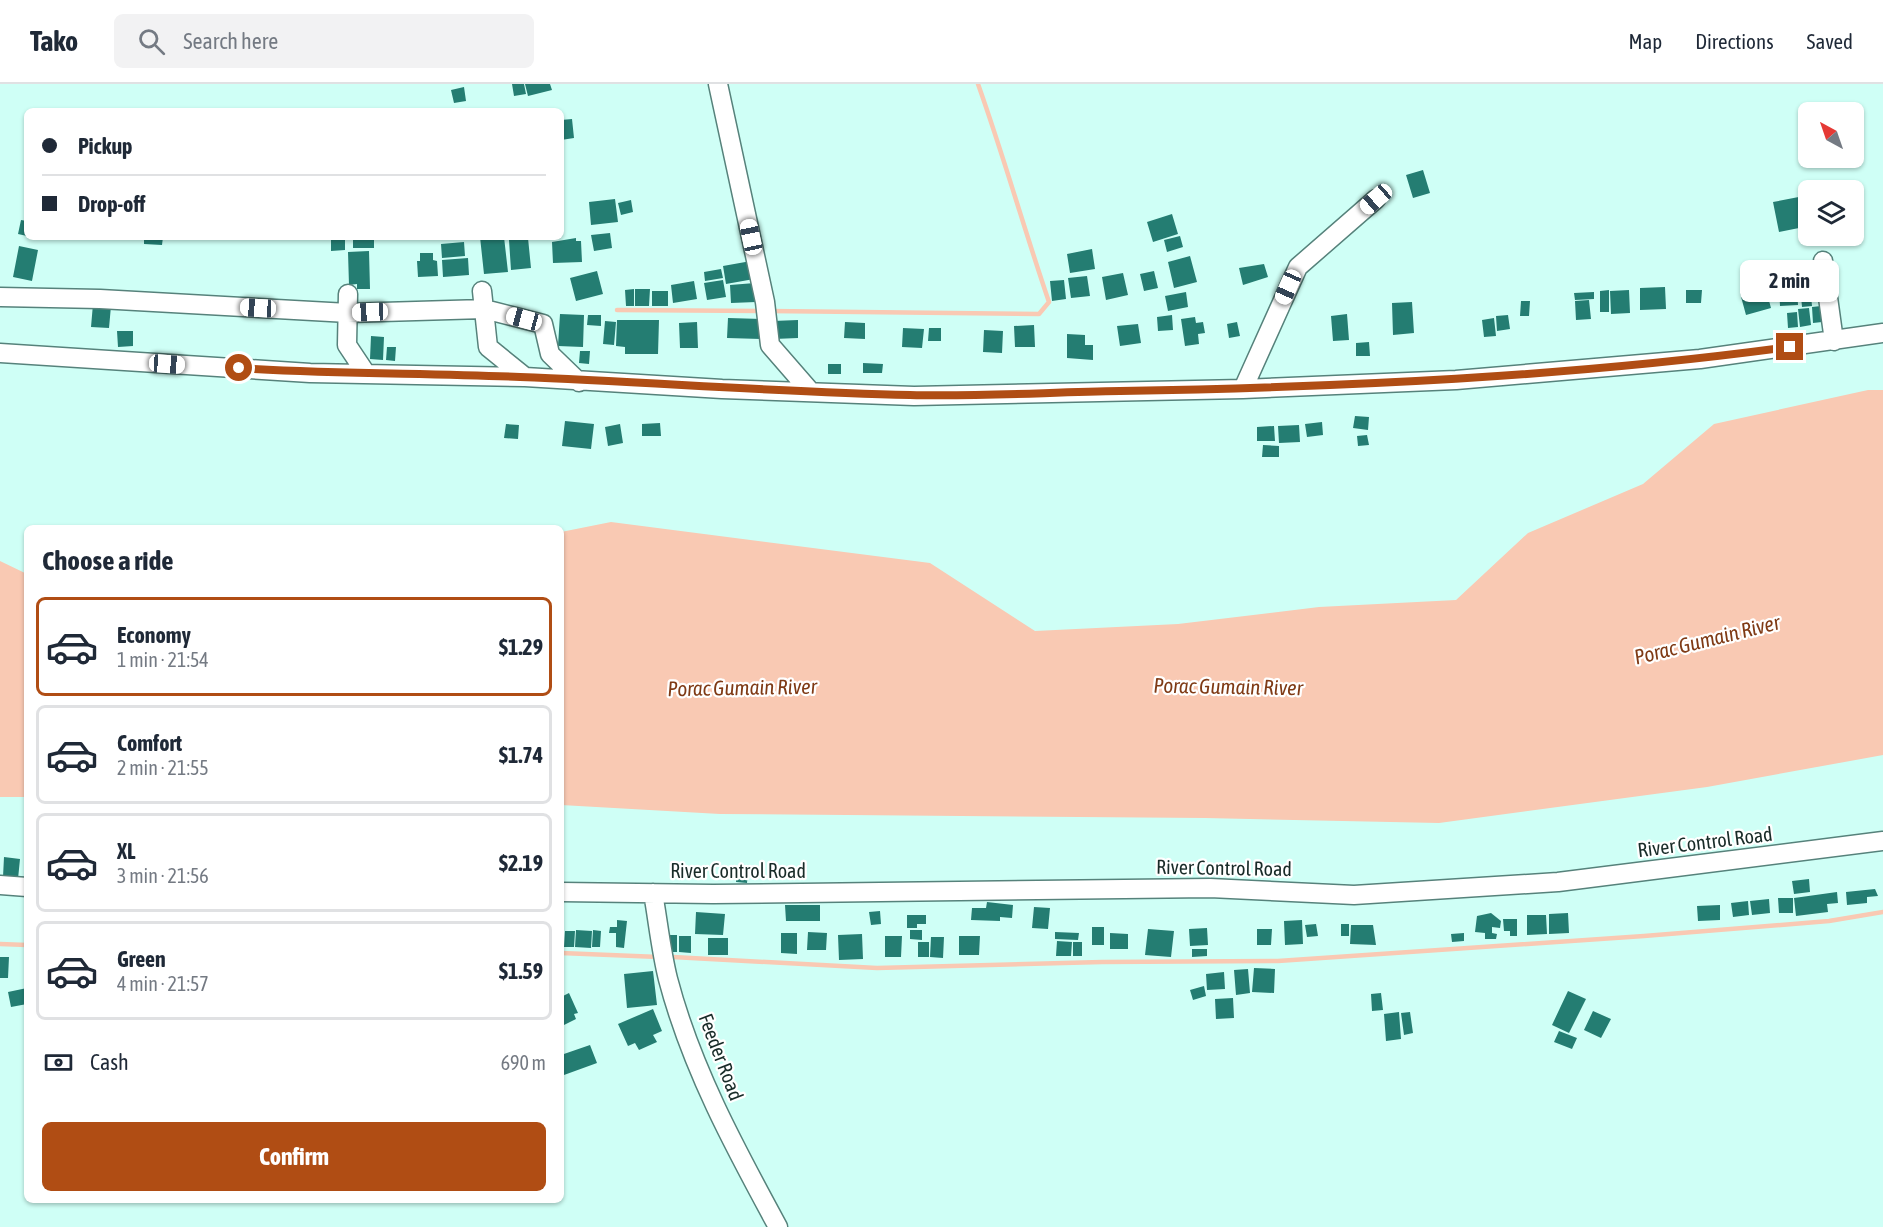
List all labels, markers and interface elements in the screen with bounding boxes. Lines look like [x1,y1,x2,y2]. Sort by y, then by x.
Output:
search box [114,14,534,68]
text: Tako [30,25,78,57]
icon: search [135,25,168,58]
text: Search here [183,28,278,54]
text: Map [1628,29,1662,53]
text: Directions [1695,29,1774,53]
text: Saved [1807,29,1853,53]
north arrow [1798,102,1864,168]
map controls [1798,102,1864,246]
text: Pickup [78,133,133,159]
car [1357,180,1395,218]
button: layers [1798,180,1864,246]
text: Drop-off [78,191,145,217]
car [738,218,764,256]
callout: 2 min [1740,260,1840,302]
car [1272,267,1304,307]
text: 2 min [1769,269,1810,292]
car [240,298,276,318]
car [352,302,388,322]
car [504,306,544,332]
route end [1776,333,1803,360]
car [148,354,186,374]
route start [225,354,252,381]
text: Choose a ride [42,545,174,576]
water label: Porac Gumain River [1631,609,1783,669]
icon: car [45,620,99,674]
text: Economy [117,622,191,648]
text: $1.29 [499,634,543,660]
text: 1 min · 21:54 [117,648,209,671]
water label: Porac Gumain River [1153,673,1304,699]
water label: Porac Gumain River [667,674,818,700]
icon: car [45,728,99,782]
text: Comfort [117,730,182,756]
text: $1.74 [499,742,543,768]
text: 2 min · 21:55 [117,756,209,779]
street label: River Control Road [1636,822,1774,861]
icon: car [45,836,99,890]
text: XL [117,838,135,864]
text: $2.19 [499,850,543,876]
street label: River Control Road [1156,855,1292,880]
street label: River Control Road [670,859,806,882]
text: 3 min · 21:56 [117,864,209,887]
icon: car [45,944,99,998]
text: Green [117,946,166,972]
text: $1.59 [499,958,543,984]
text: 4 min · 21:57 [117,972,209,995]
street label: Feeder Road [694,1010,749,1103]
icon: cash [42,1046,75,1079]
text: Cash [90,1049,129,1075]
text: 690 m [501,1051,546,1074]
button: Confirm [42,1122,546,1191]

